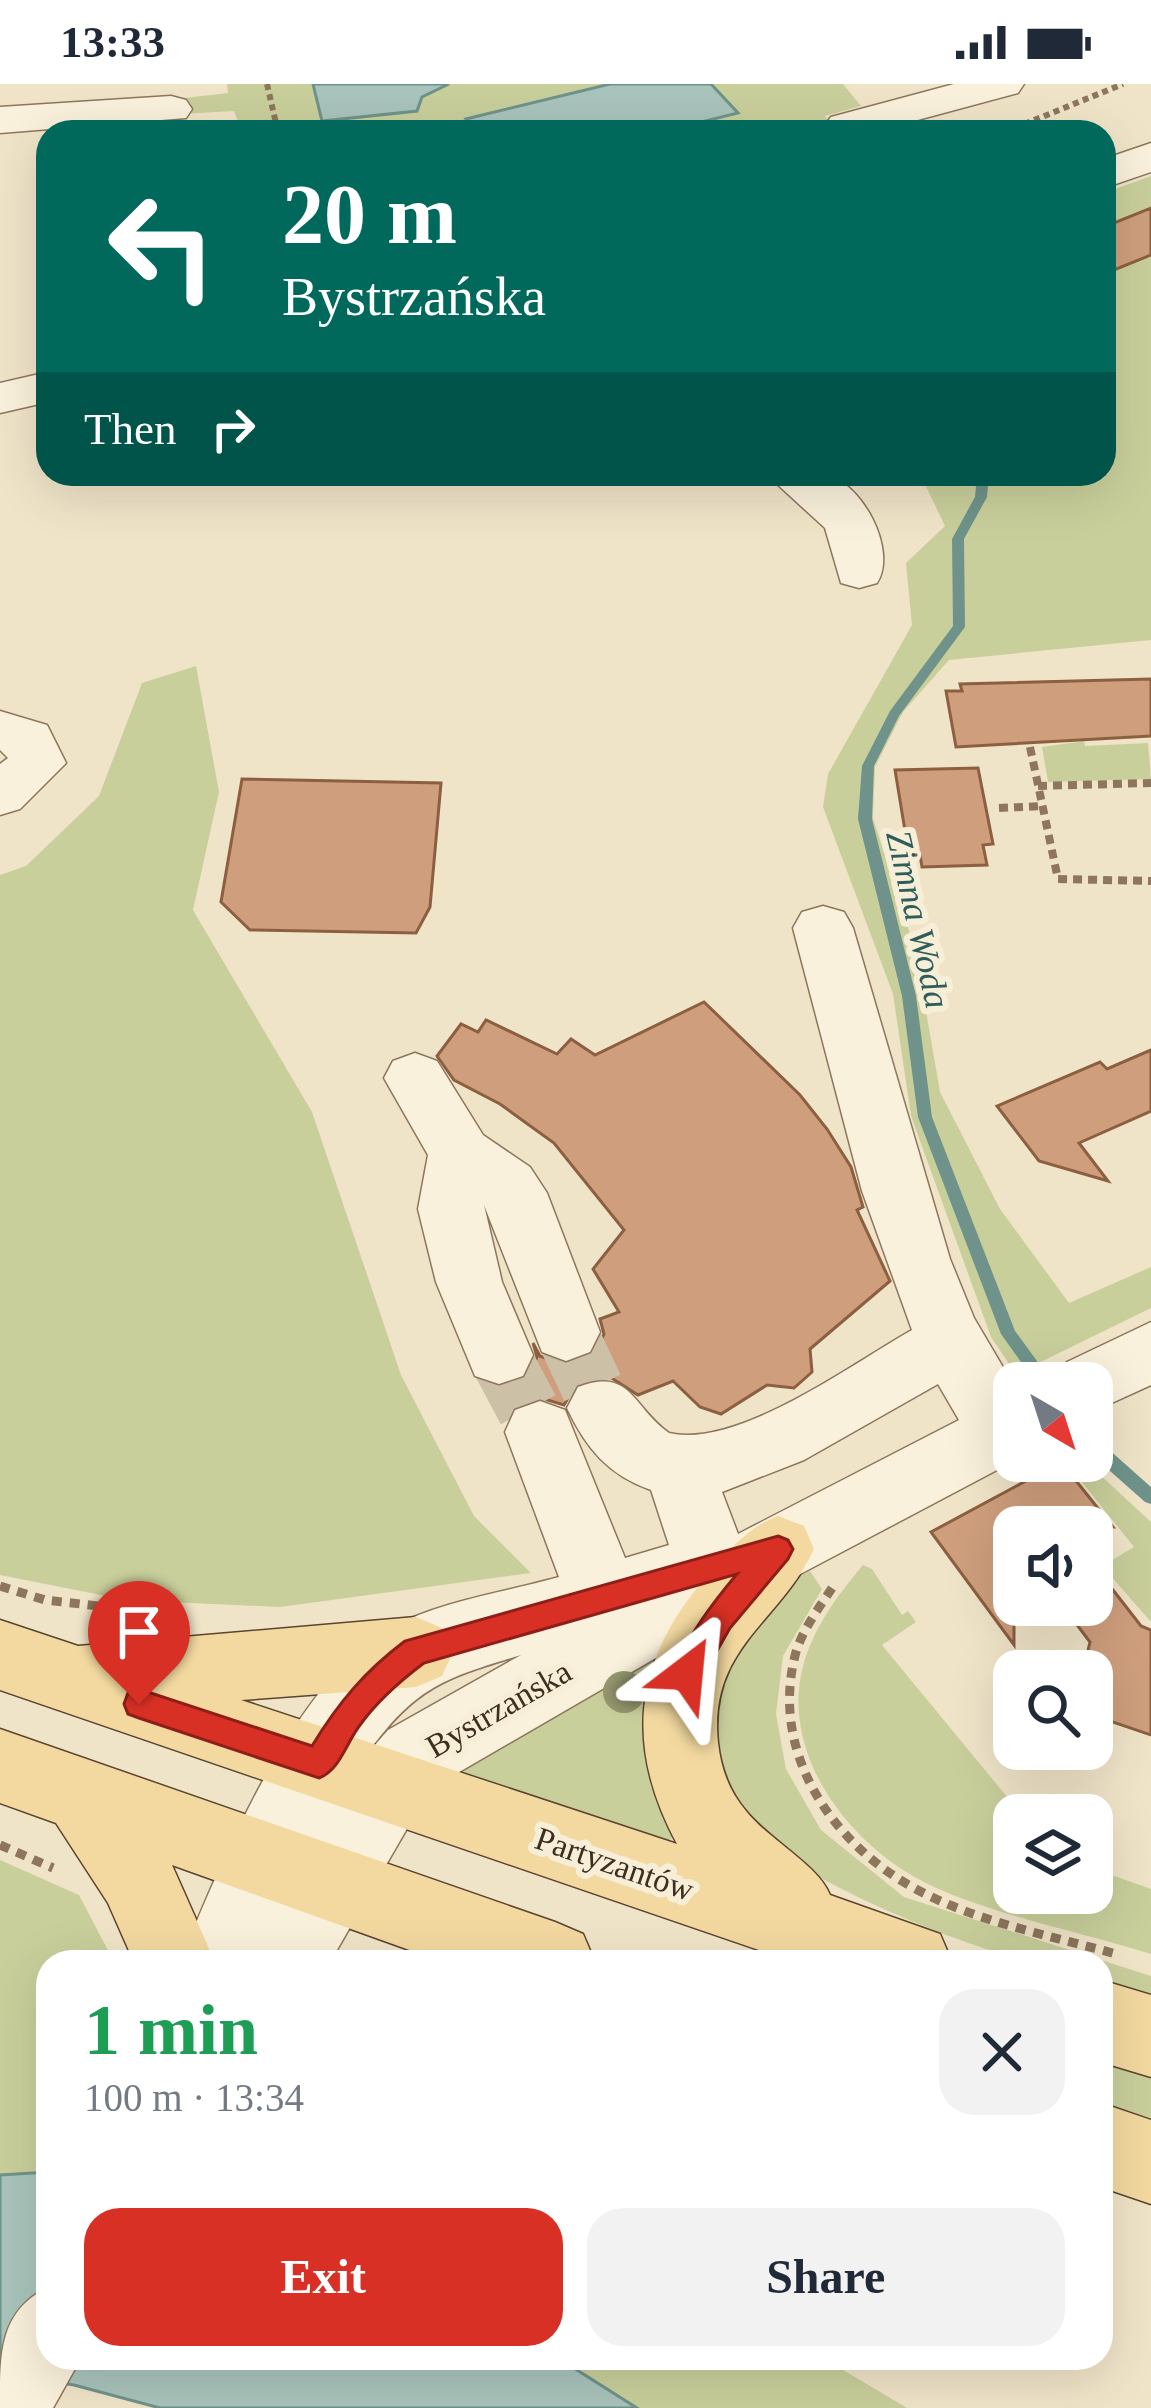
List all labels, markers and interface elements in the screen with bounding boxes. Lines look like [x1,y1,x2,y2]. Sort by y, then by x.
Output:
text: 13:33 [60,17,165,67]
icon: left [84,168,240,324]
text: 20 m [282,168,457,261]
text: Bystrzańska [282,267,546,327]
icon: right [200,396,266,462]
text: Then [84,404,176,454]
water label: Zimna Woda [878,826,958,1012]
north arrow [993,1362,1113,1482]
map controls [993,1362,1113,1914]
button: sound [993,1506,1113,1626]
pin [88,1581,190,1704]
icon: arrive [106,1599,172,1665]
position arrow [624,1610,750,1736]
button: search [993,1650,1113,1770]
street label: Bystrzańska [420,1653,578,1765]
button: layers [993,1794,1113,1914]
street label: Partyzantów [531,1820,699,1908]
button: close [939,1989,1065,2115]
text: 1 min [84,1990,258,2070]
text: 100 m · 13:34 [84,2076,304,2119]
button: Exit [84,2208,563,2346]
button: Share [587,2208,1065,2346]

